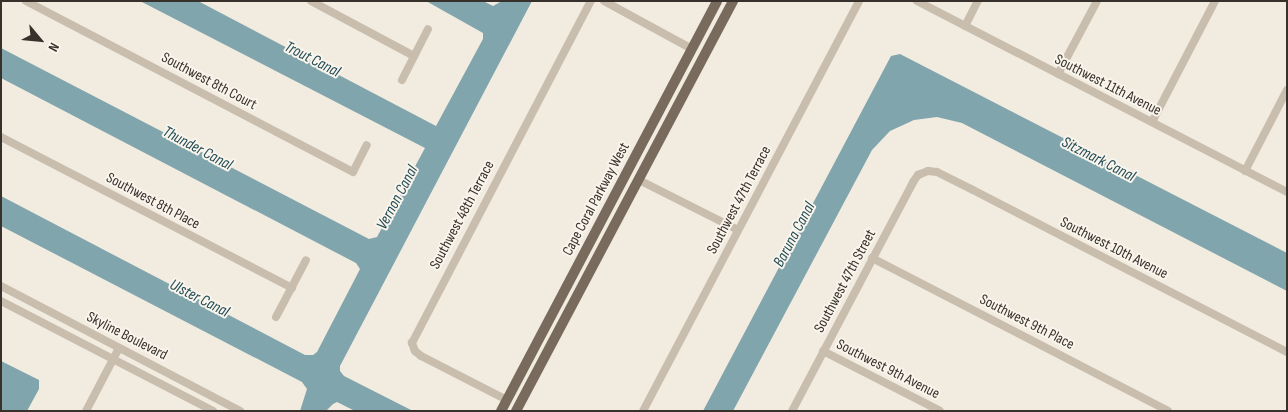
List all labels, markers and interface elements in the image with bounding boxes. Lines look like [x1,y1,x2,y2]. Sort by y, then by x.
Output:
north arrow [15,15,65,65]
water label: Trout Canal [281,38,343,82]
text: N [44,40,63,55]
street label: Southwest 8th Court [158,48,260,114]
street label: Southwest 11th Avenue [1052,50,1164,120]
water label: Thunder Canal [159,123,235,175]
water label: Sitzmark Canal [1058,133,1138,187]
street label: Cape Coral Parkway West [559,139,633,259]
street label: Southwest 47th Terrace [703,143,775,257]
street label: Southwest 48th Terrace [426,158,498,272]
water label: Vernon Canal [373,163,423,233]
street label: Southwest 8th Place [103,169,203,233]
water label: Baruna Canal [770,199,820,271]
street label: Southwest 10th Avenue [1057,213,1171,283]
street label: Southwest 47th Street [810,226,880,336]
water label: Ulster Canal [166,276,232,322]
street label: Southwest 9th Place [977,290,1077,354]
street label: Skyline Boulevard [84,308,170,364]
street label: Southwest 9th Avenue [833,335,943,403]

